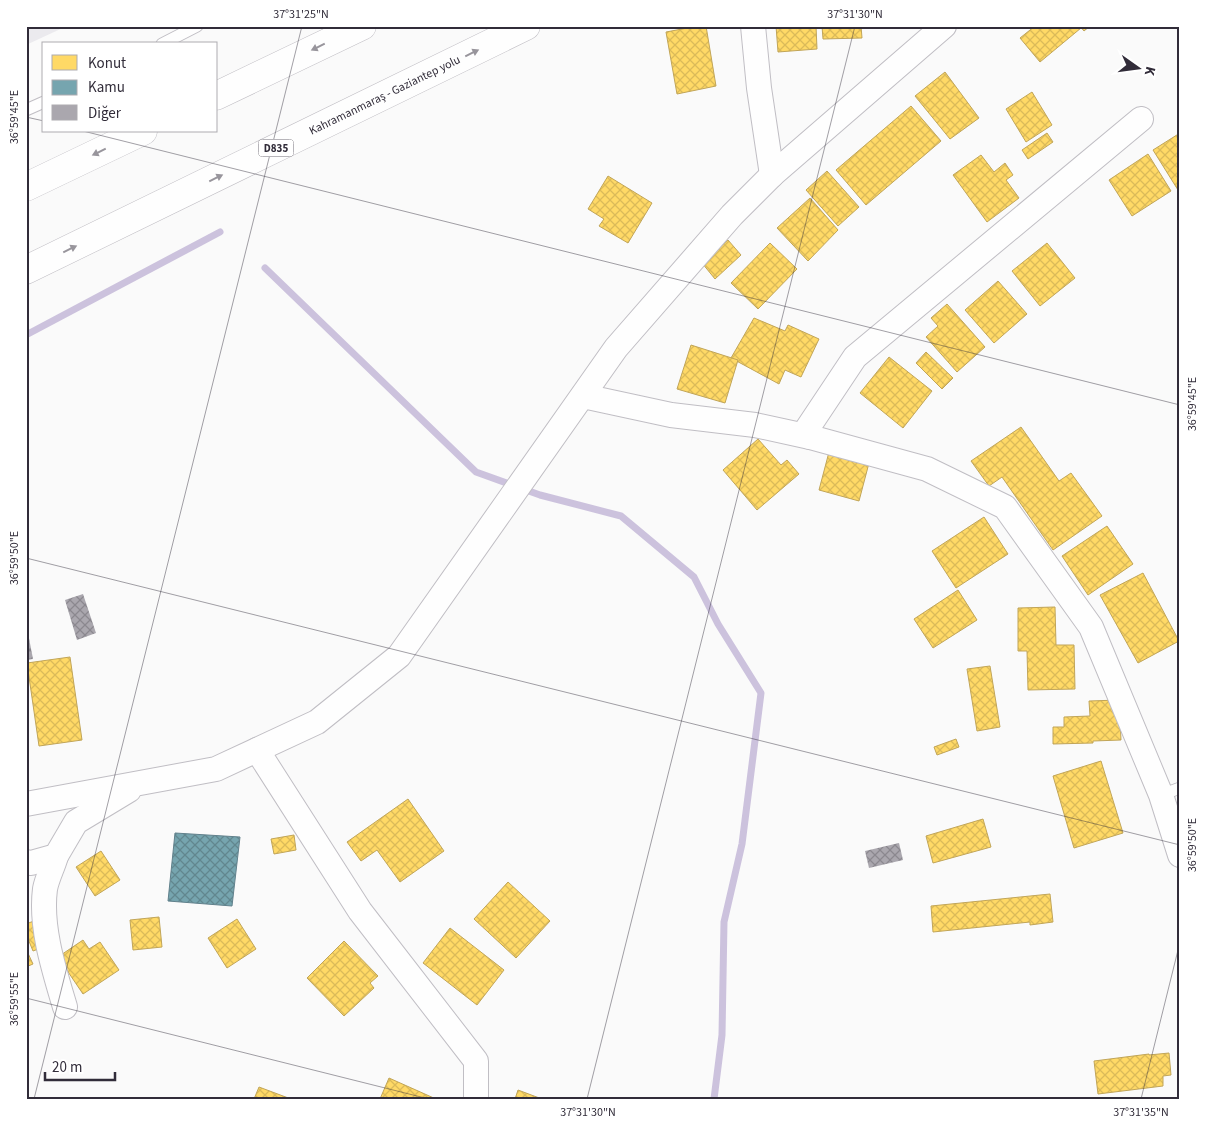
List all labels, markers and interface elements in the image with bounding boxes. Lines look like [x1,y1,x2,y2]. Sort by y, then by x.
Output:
text: 37°31'25"N [273,6,329,23]
text: 37°31'30"N [827,6,883,23]
legend [42,42,218,132]
north arrow [1114,42,1164,92]
one-way arrow [311,44,325,52]
one-way arrow [465,48,479,56]
street label: Kahramanmaraş - Gaziantep yolu [306,51,463,140]
text: Konut [88,53,126,74]
text: K [1139,64,1160,78]
text: Kamu [88,77,125,98]
text: 36°59'45"E [6,90,23,144]
text: Diğer [88,103,122,124]
road number: D835 [258,140,294,156]
one-way arrow [92,149,106,157]
one-way arrow [209,173,223,181]
one-way arrow [63,245,77,253]
text: 36°59'45"E [1184,377,1201,431]
text: 36°59'50"E [6,531,23,585]
text: 36°59'50"E [1184,818,1201,872]
text: 36°59'55"E [6,972,23,1026]
scale bar [45,1050,115,1082]
text: 20 m [52,1057,82,1078]
text: 37°31'30"N [560,1104,616,1121]
text: 37°31'35"N [1113,1104,1169,1121]

